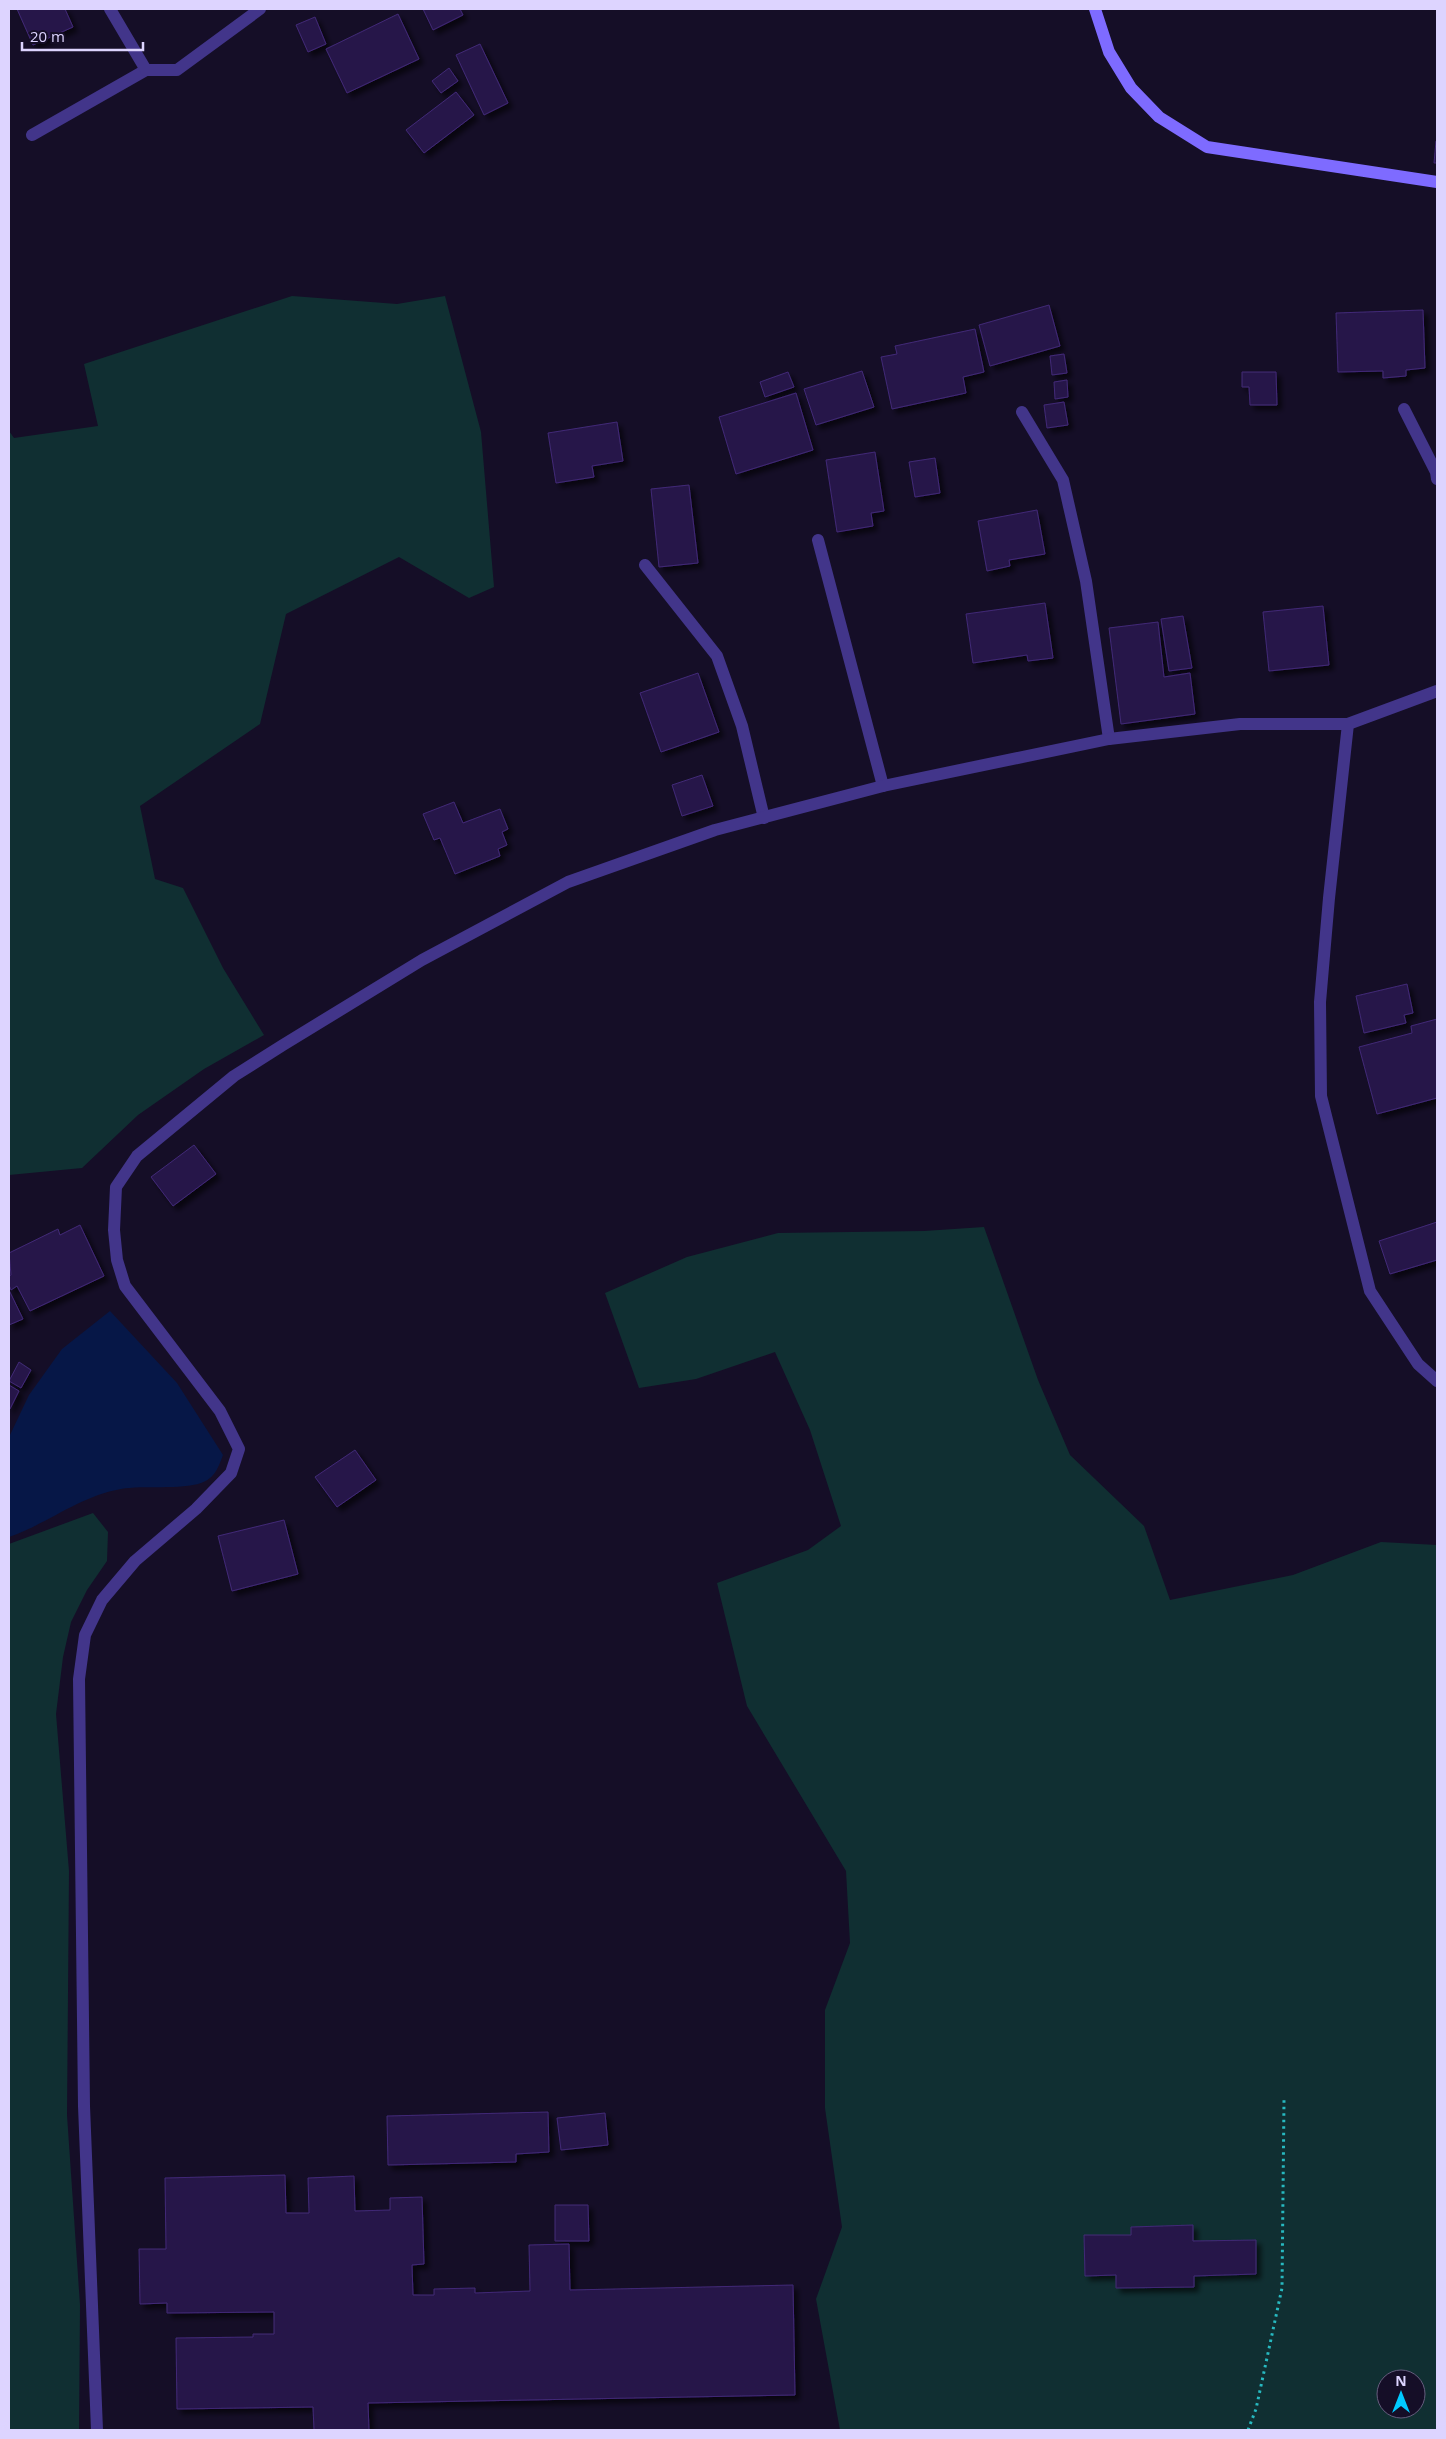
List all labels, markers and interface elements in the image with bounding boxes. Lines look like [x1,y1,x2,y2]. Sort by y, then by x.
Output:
scale bar [22,20,144,52]
text: 20 m [30,26,65,46]
north arrow [1376,2369,1426,2419]
text: N [1395,2371,1407,2390]

